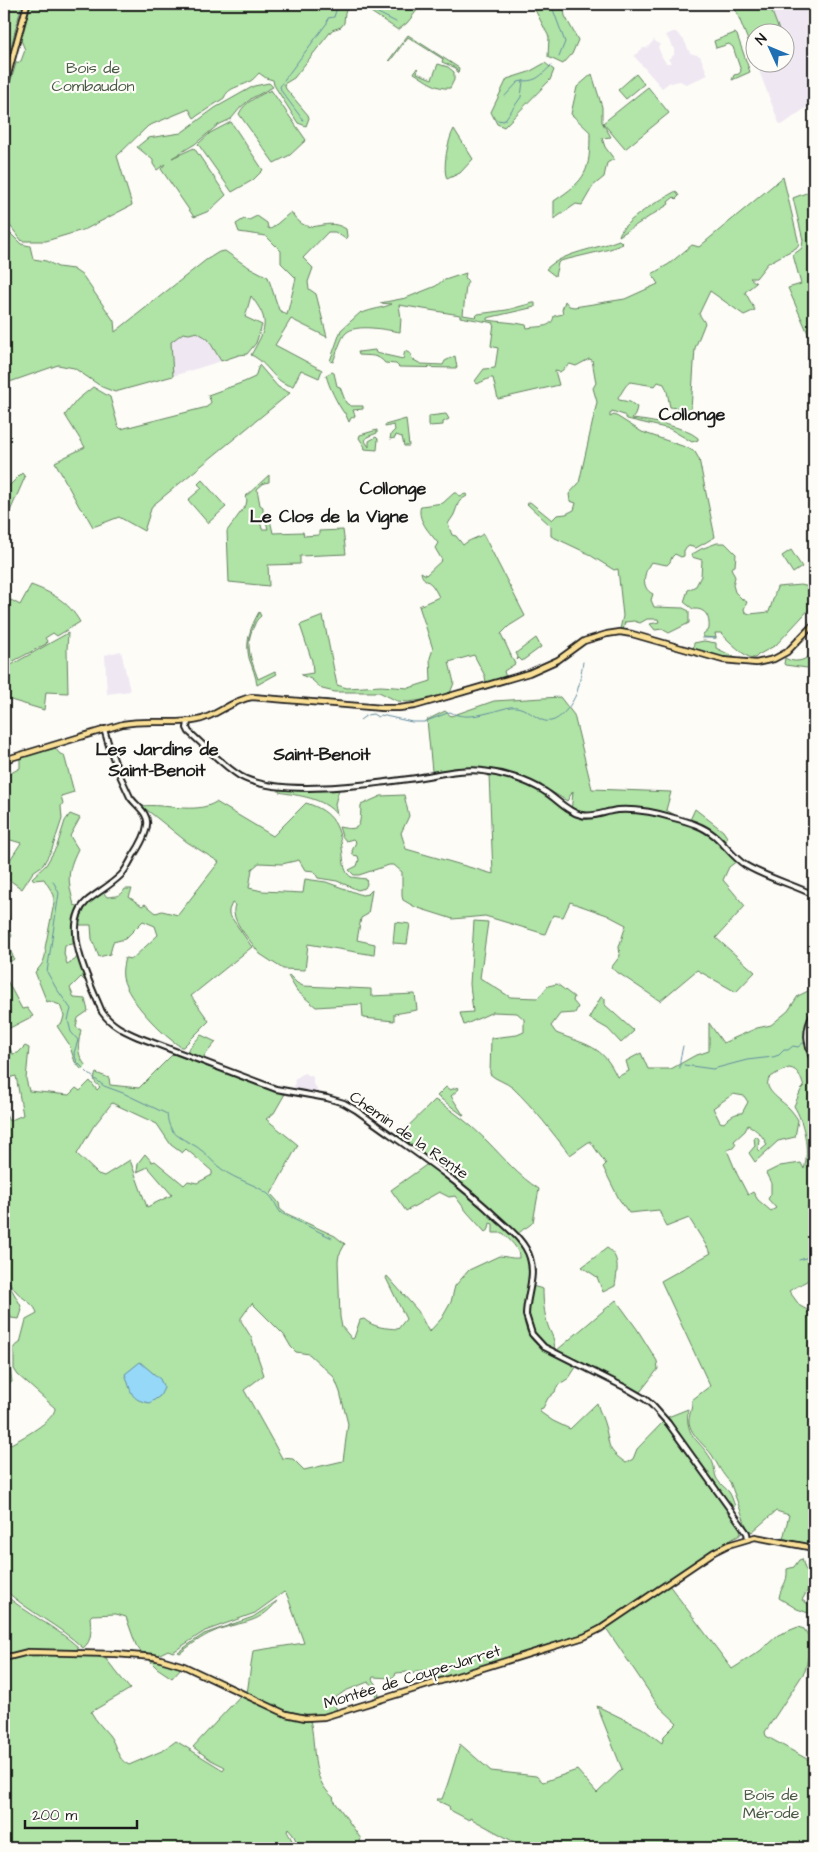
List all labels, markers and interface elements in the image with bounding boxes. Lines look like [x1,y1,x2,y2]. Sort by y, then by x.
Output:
north arrow [746,22,796,72]
text: N [751,29,772,50]
park label: Bois de Combaudon [51,57,135,97]
district label: Collonge [659,402,726,428]
district label: Collonge [360,476,427,502]
district label: Le Clos de la Vigne [250,504,409,530]
district label: Les Jardins de Saint-Benoit [95,737,219,783]
district label: Saint-Benoit [273,742,371,767]
street label: Chemin de la Rente [345,1086,473,1185]
street label: Montée de Coupe-Jarret [321,1639,504,1714]
park label: Bois de Mérode [743,1784,800,1824]
scale bar [25,1797,138,1829]
text: 200 m [32,1805,78,1826]

